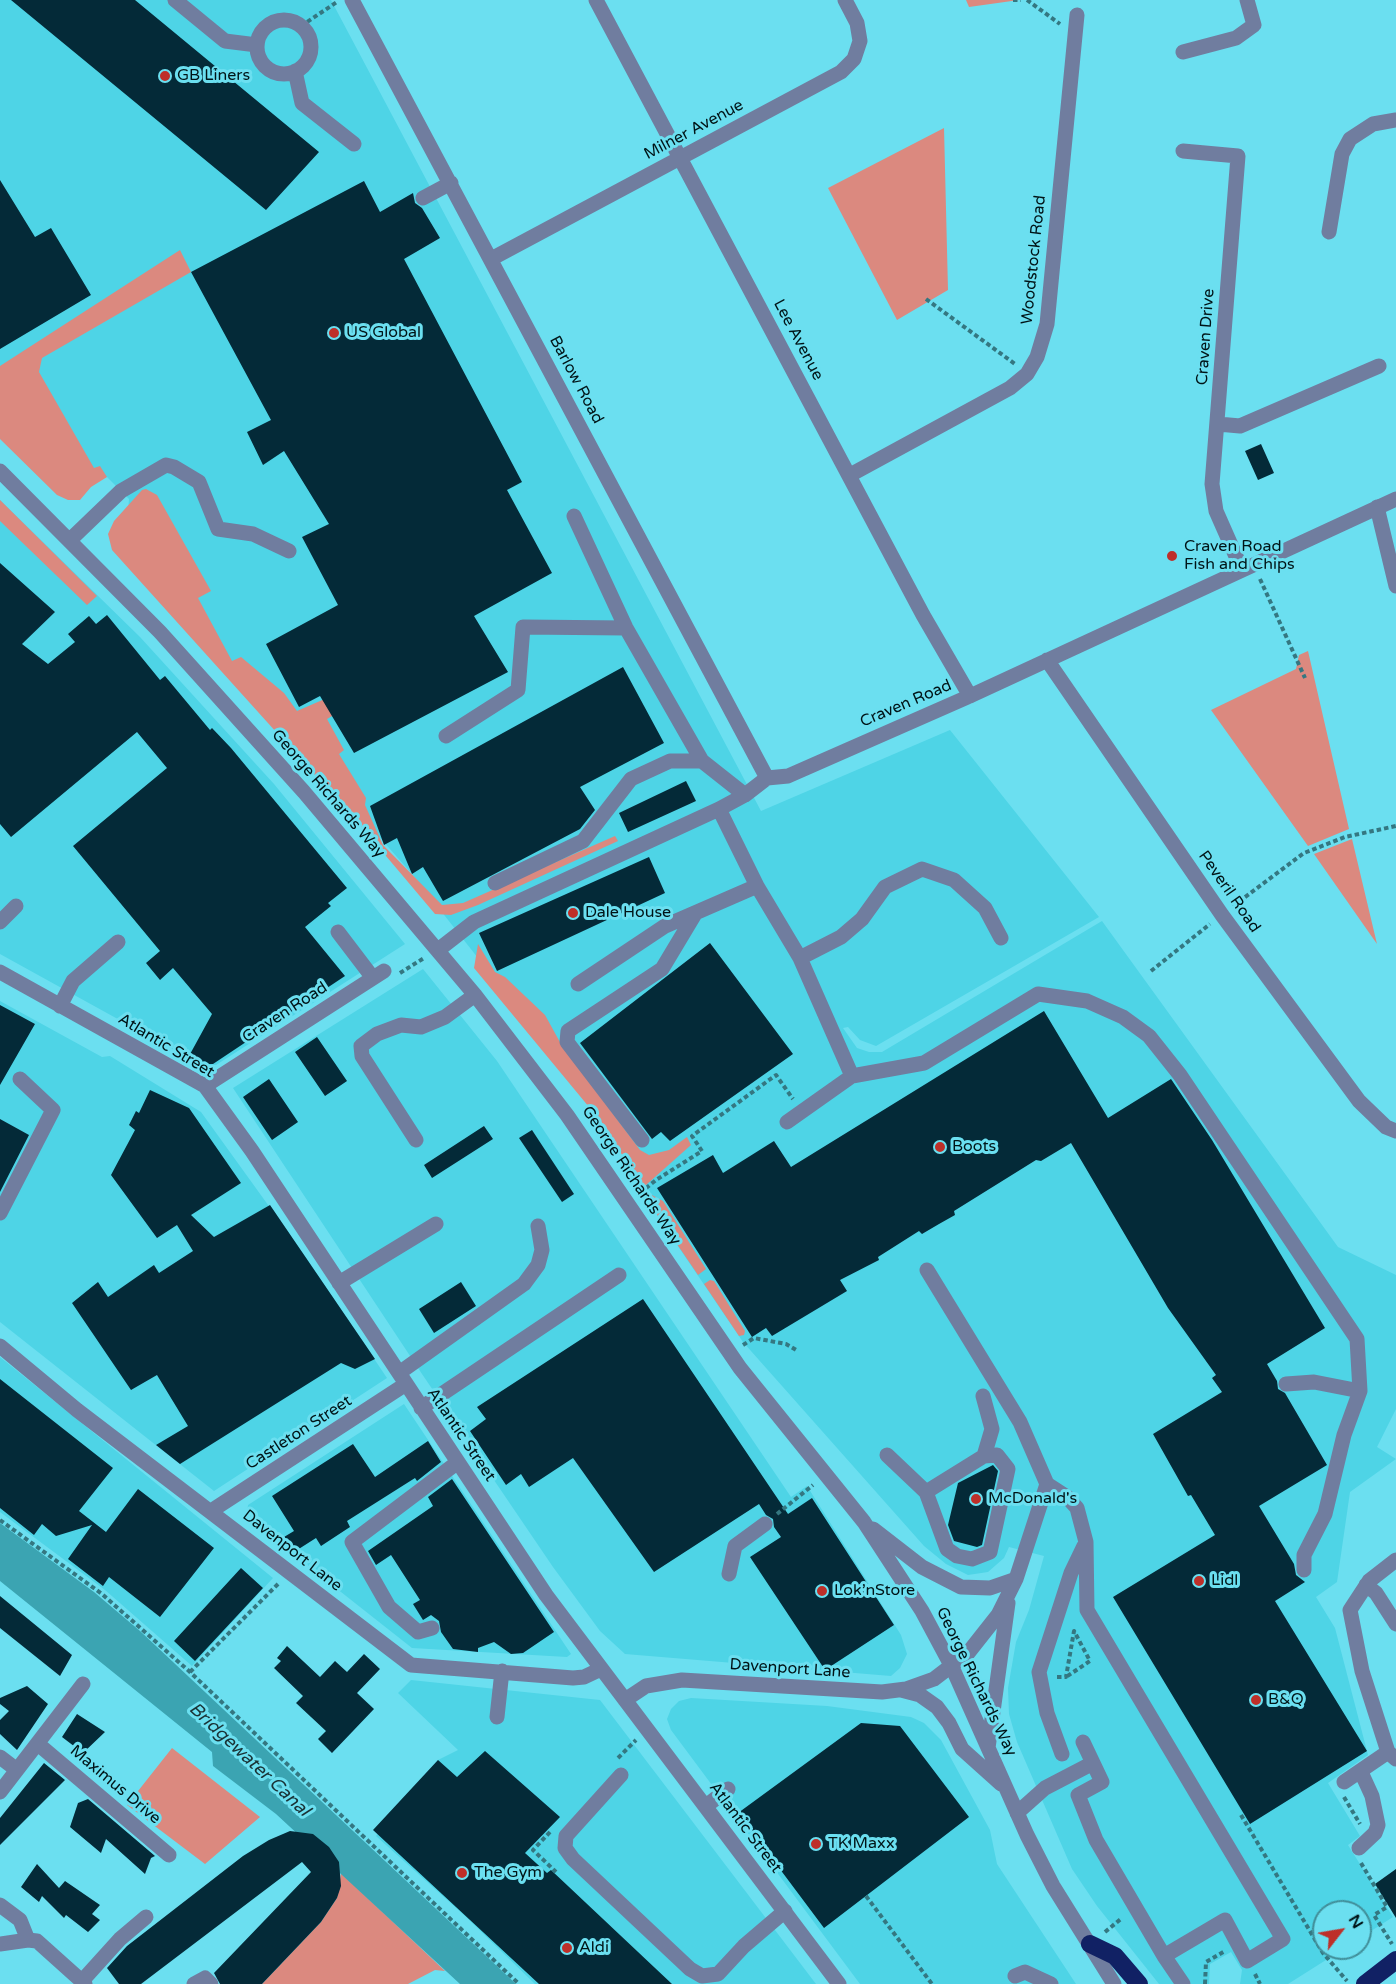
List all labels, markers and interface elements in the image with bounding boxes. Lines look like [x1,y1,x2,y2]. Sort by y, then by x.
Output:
place label: GB Liners [177,66,250,86]
marker: GB Liners [158,69,172,83]
street label: Milner Avenue [641,96,747,164]
street label: Woodstock Road [1018,194,1050,326]
street label: Craven Drive [1193,288,1219,386]
street label: Lee Avenue [769,296,827,384]
place label: US Global [346,323,421,343]
marker: US Global [327,326,341,340]
street label: Barlow Road [545,333,607,427]
place label: Craven Road Fish and Chips [1184,537,1295,575]
marker: Craven Road Fish and Chips [1165,549,1179,563]
street label: Craven Road [857,676,955,732]
street label: George Richards Way [267,726,389,862]
street label: Peveril Road [1194,847,1264,937]
place label: Dale House [585,903,671,923]
marker: Dale House [566,906,580,920]
street label: Craven Road [239,978,331,1048]
street label: Atlantic Street [114,1010,218,1082]
street label: George Richards Way [577,1103,685,1249]
place label: Boots [952,1137,996,1157]
marker: Boots [933,1140,947,1154]
street label: Atlantic Street [423,1385,499,1485]
street label: Castleton Street [243,1392,355,1474]
place label: McDonald's [988,1489,1077,1509]
marker: McDonald's [969,1492,983,1506]
street label: Davenport Lane [238,1506,346,1596]
place label: Lidl [1211,1571,1238,1591]
marker: Lidl [1192,1574,1206,1588]
place label: Lok’nStore [834,1581,915,1601]
marker: Lok’nStore [815,1584,829,1598]
street label: George Richards Way [932,1604,1020,1760]
street label: Davenport Lane [729,1655,851,1683]
place label: B&Q [1268,1690,1304,1710]
marker: B&Q [1249,1693,1263,1707]
water label: Bridgewater Canal [184,1698,314,1822]
street label: Maximus Drive [66,1741,164,1829]
street label: Atlantic Street [705,1779,785,1877]
place label: TK Maxx [828,1834,895,1854]
marker: TK Maxx [809,1837,823,1851]
place label: The Gym [474,1863,542,1883]
marker: The Gym [455,1866,469,1880]
north arrow [1312,1900,1372,1960]
text: N [1344,1911,1368,1932]
place label: Aldi [579,1938,609,1958]
marker: Aldi [560,1941,574,1955]

